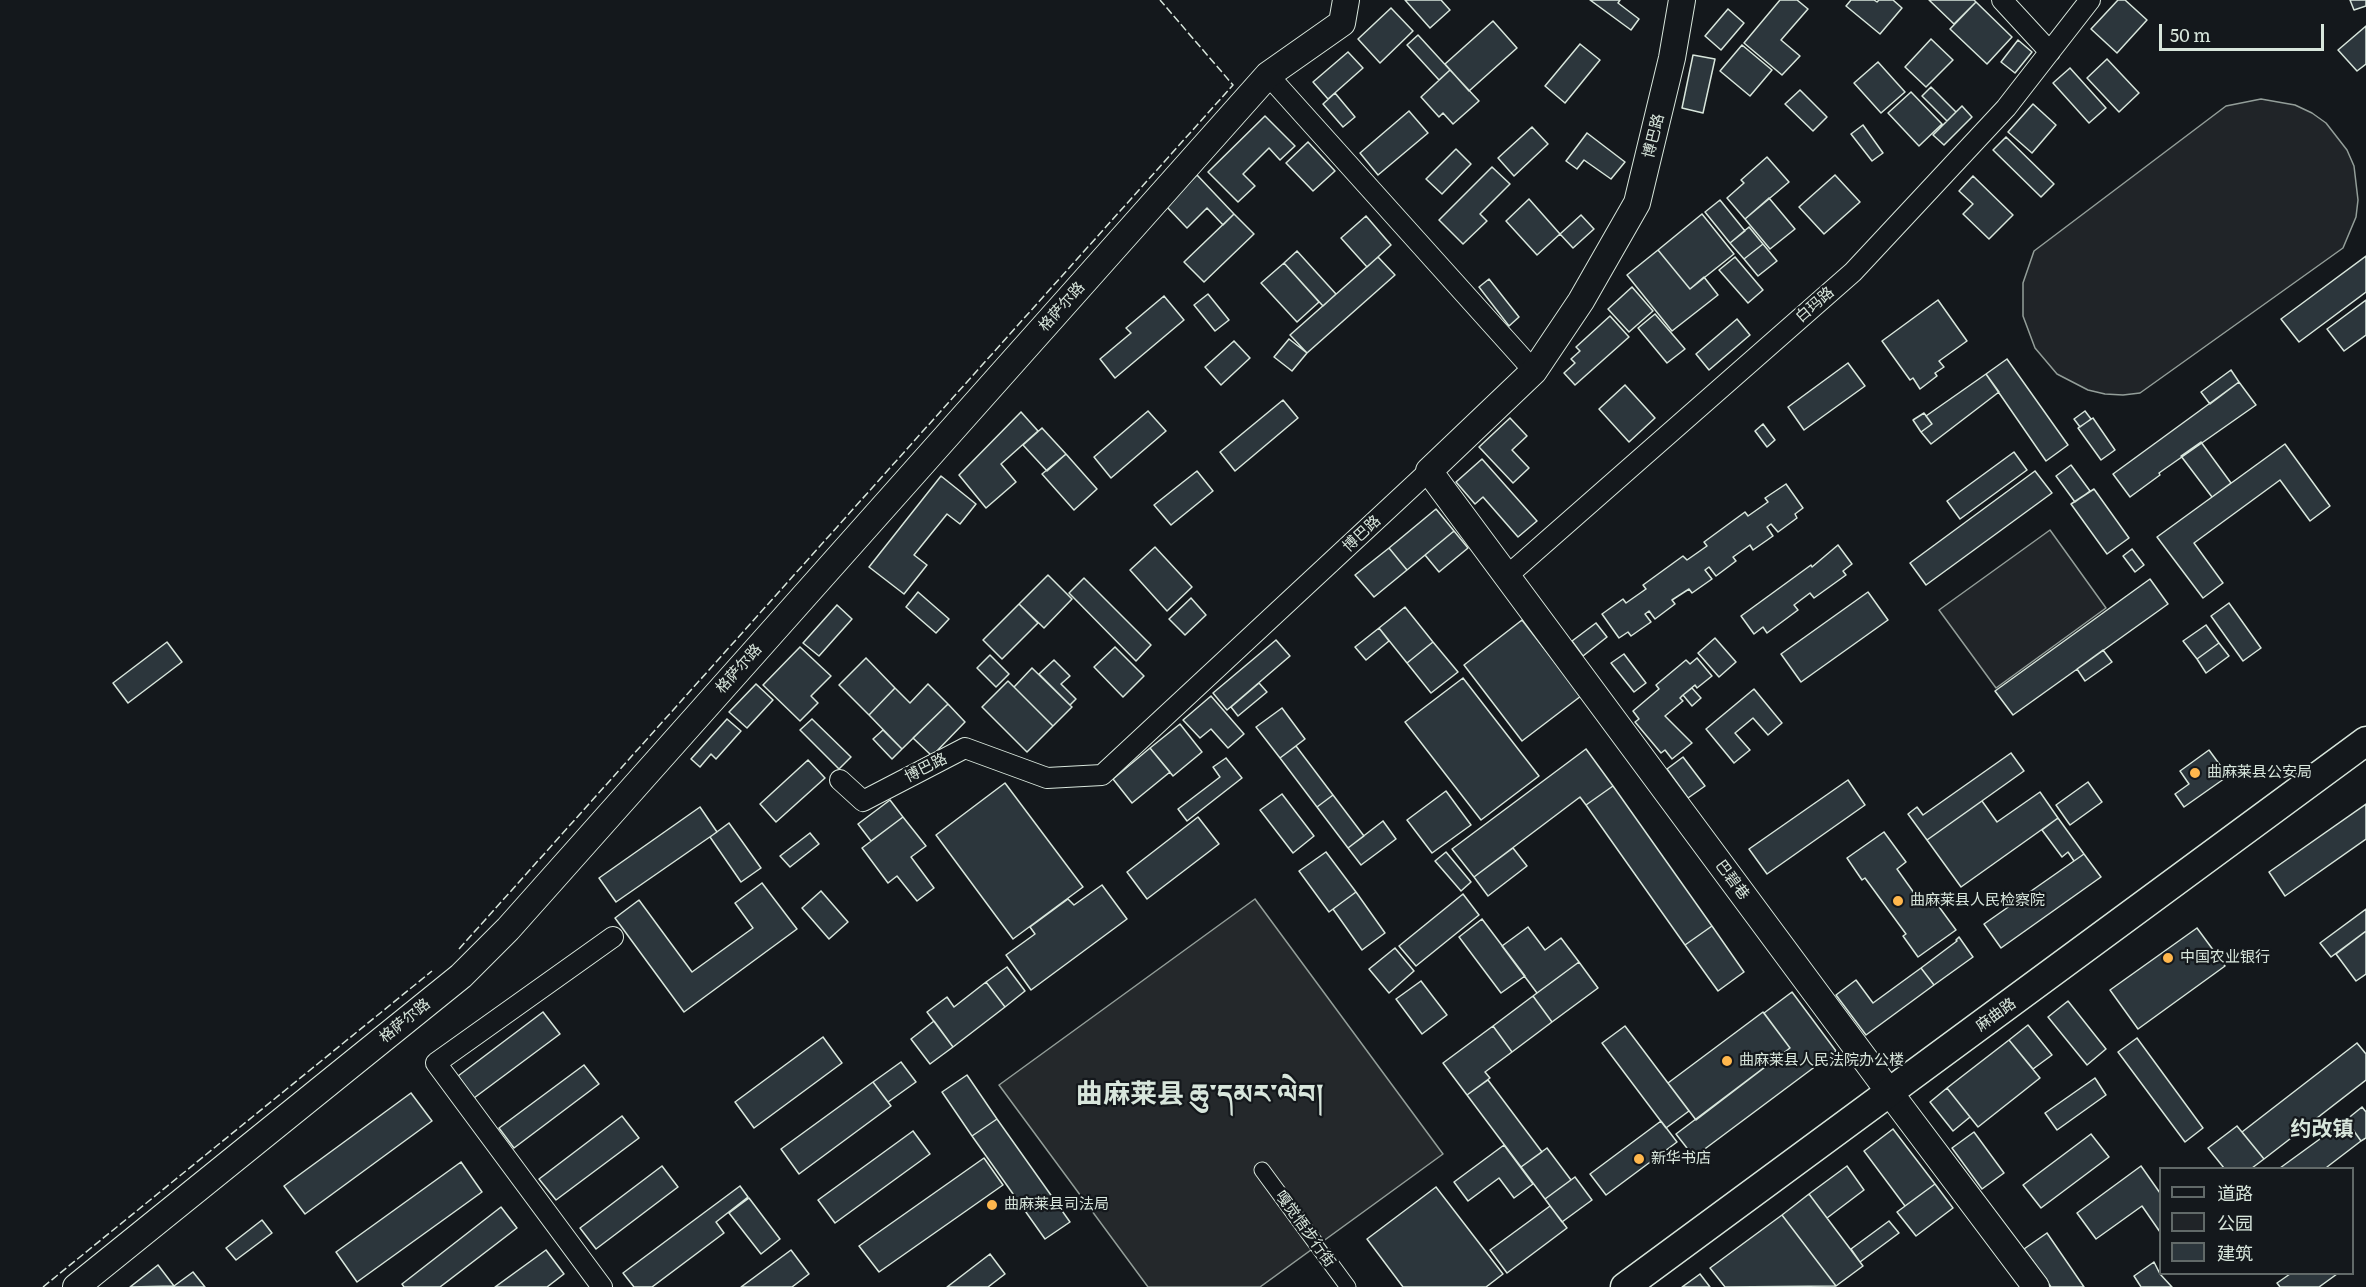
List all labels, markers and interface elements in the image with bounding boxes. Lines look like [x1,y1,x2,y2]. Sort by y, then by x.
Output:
scale bar [2162,12,2327,50]
text: 50 m [2170,21,2211,48]
street label: 博巴路 [1640,112,1668,160]
street label: 格萨尔路 [1035,279,1089,335]
street label: 白玛路 [1792,283,1838,327]
street label: 博巴路 [1339,512,1385,556]
street label: 格萨尔路 [712,641,766,697]
street label: 博巴路 [902,750,950,786]
place label: 曲麻莱县公安局 [2207,764,2312,782]
marker: 曲麻莱县公安局 [2188,766,2202,780]
street label: 巴碧巷 [1711,857,1753,903]
place label: 曲麻莱县人民检察院 [1910,892,2045,910]
marker: 曲麻莱县人民检察院 [1891,894,1905,908]
place label: 中国农业银行 [2180,949,2270,967]
marker: 中国农业银行 [2161,951,2175,965]
street label: 麻曲路 [1973,994,2019,1036]
street label: 格萨尔路 [376,995,434,1047]
place label: 曲麻莱县人民法院办公楼 [1739,1052,1904,1070]
marker: 曲麻莱县人民法院办公楼 [1720,1054,1734,1068]
district label: 曲麻莱县 ཆུ་དམར་ལེབ། [1076,1079,1324,1111]
district label: 约改镇 [2291,1117,2353,1143]
place label: 新华书店 [1651,1150,1711,1168]
marker: 新华书店 [1632,1152,1646,1166]
legend [2159,1167,2354,1275]
text: 道路 [2217,1179,2253,1206]
street label: 嘎觉悟步行街 [1271,1187,1339,1271]
place label: 曲麻莱县司法局 [1004,1196,1109,1214]
marker: 曲麻莱县司法局 [985,1198,999,1212]
text: 公园 [2217,1209,2253,1236]
text: 建筑 [2217,1239,2253,1266]

